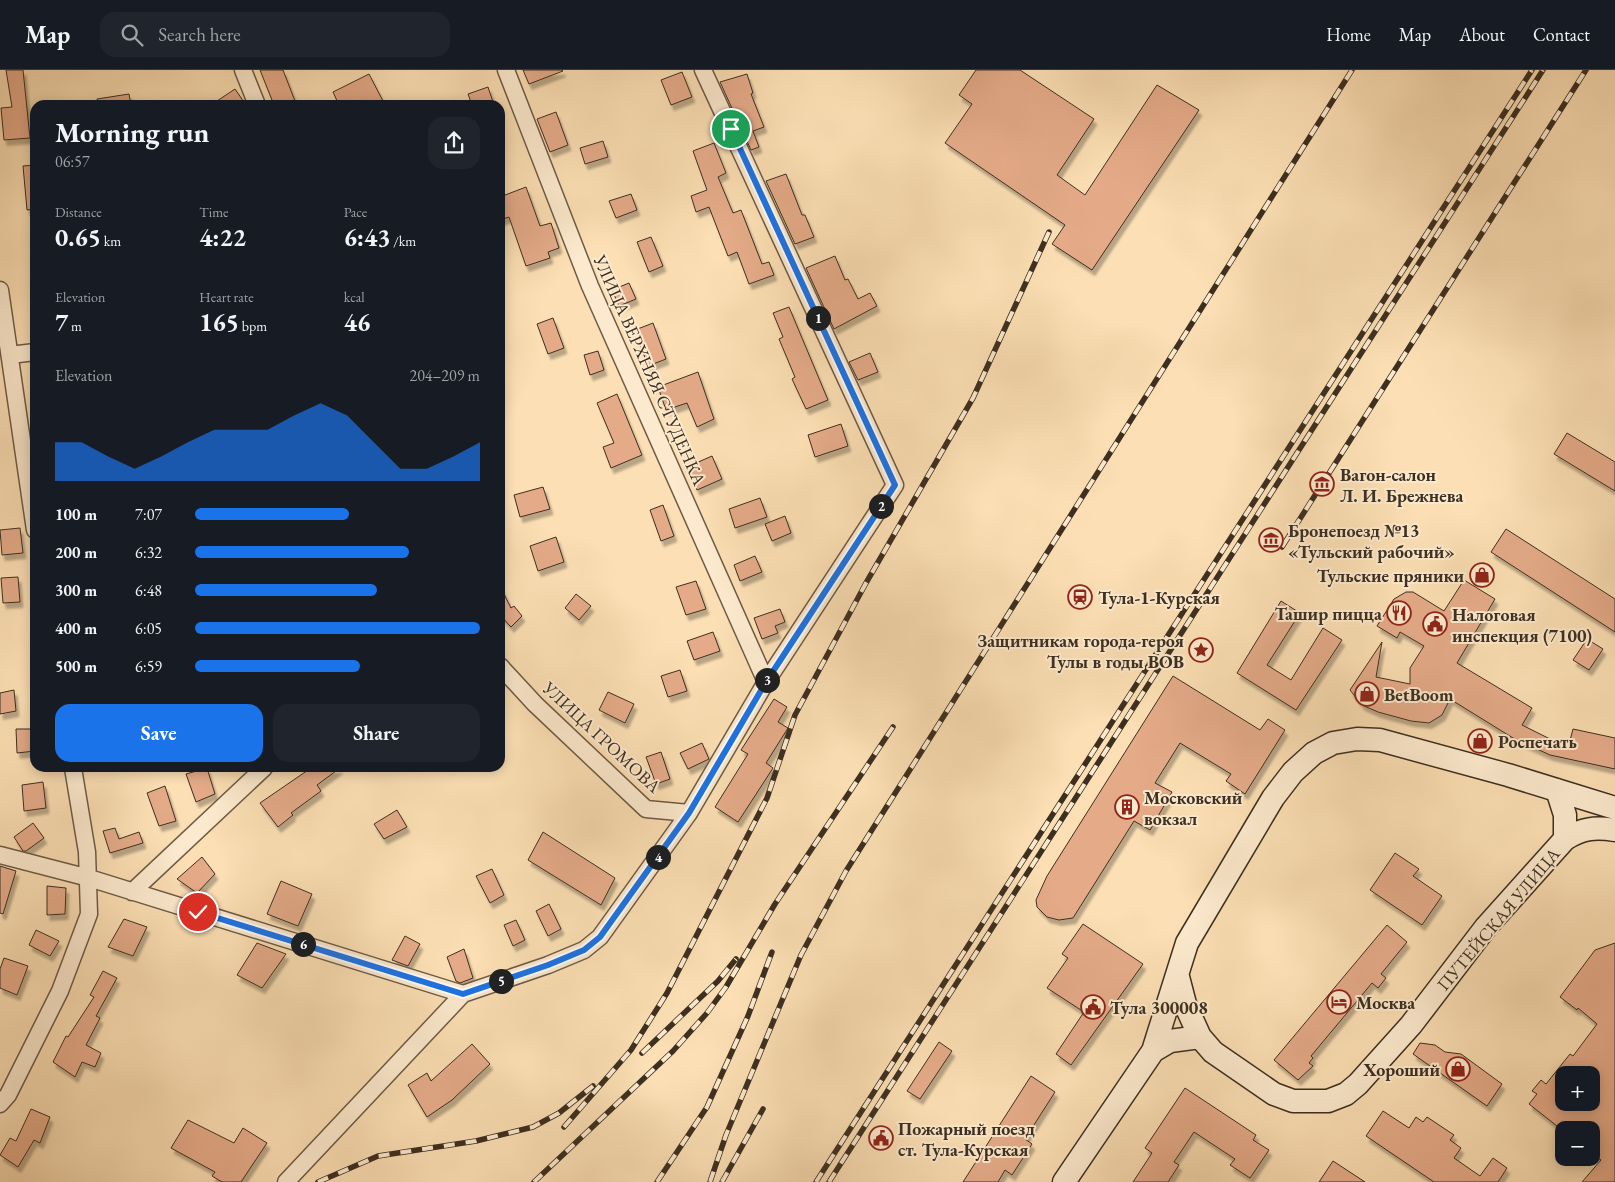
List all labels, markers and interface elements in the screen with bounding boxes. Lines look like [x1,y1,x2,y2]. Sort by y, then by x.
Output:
search box [100,12,450,57]
text: Map [25,19,70,50]
icon: search [118,21,146,49]
text: Search here [158,22,241,47]
text: Home [1326,23,1371,46]
text: Map [1399,23,1431,46]
text: About [1459,23,1505,46]
text: Contact [1533,23,1590,46]
pin [710,108,752,150]
text: Morning run [55,114,209,150]
icon: arrive [717,115,745,143]
button: share [428,117,480,169]
text: 06:57 [55,151,90,172]
text: Distance [55,203,102,221]
text: Time [199,203,229,221]
text: Pace [344,203,367,221]
text: 0.65 [55,221,101,253]
text: 4:22 [199,221,246,253]
text: 6:43 [344,221,390,253]
text: km [101,232,121,250]
text: /km [390,232,416,250]
street label: УЛИЦА ВЕРХНЯЯ CТУДЕНКА [588,250,712,489]
text: Elevation [55,288,105,306]
text: Heart rate [199,288,254,306]
text: kcal [344,288,365,306]
text: 7 [55,306,68,338]
text: 165 [199,306,239,338]
text: 46 [344,306,370,338]
pin: 1 [806,306,830,330]
text: 1 [815,309,822,327]
text: m [68,317,82,335]
text: bpm [239,317,267,335]
text: Elevation [55,365,113,386]
text: 204–209 m [409,365,480,386]
place label: Вагон-салон Л. И. Брежнева [1340,463,1463,507]
museum icon: Вагон-салон Л. И. Брежнева [1309,471,1335,497]
pin: 2 [868,494,894,518]
text: 2 [878,497,885,515]
text: 100 m [55,504,97,525]
text: 7:07 [135,504,162,525]
place label: Бронепоезд №13 «Тульский рабочий» [1288,519,1455,563]
museum icon: Бронепоезд №13 «Тульский рабочий» [1258,527,1284,553]
text: 200 m [55,542,97,563]
text: 6:32 [135,542,162,563]
shop icon: Тульские пряники [1469,562,1495,588]
place label: Тульские пряники [1317,564,1464,587]
text: 300 m [55,580,97,601]
text: 6:48 [135,580,162,601]
station icon: Тула-1-Курская [1067,584,1093,610]
place label: Тула-1-Курская [1098,586,1220,609]
restaurant icon: Ташир пицца [1386,600,1412,626]
place label: Ташир пицца [1274,602,1382,625]
place label: Налоговая инспекция (7100) [1452,603,1592,647]
public building icon: Налоговая инспекция (7100) [1422,611,1448,637]
text: 400 m [55,618,97,639]
text: 6:05 [135,618,162,639]
place label: Защитникам города-героя Тулы в годы ВОВ [977,629,1184,673]
place icon: Защитникам города-героя Тулы в годы ВОВ [1188,637,1214,663]
text: 500 m [55,656,97,677]
text: 6:59 [135,656,162,677]
pin: 3 [754,668,780,692]
text: 3 [764,671,771,689]
street label: УЛИЦА ГРОМОВА [537,676,666,798]
shop icon: BetBoom [1354,681,1380,707]
place label: BetBoom [1384,683,1454,706]
button: Save [55,704,263,762]
button: Share [273,704,480,762]
shop icon: Роспечать [1467,728,1493,754]
place label: Роспечать [1498,730,1577,753]
place label: Московский вокзал [1144,786,1243,830]
building icon: Московский вокзал [1114,794,1140,820]
street label: ПУТЕЙСКАЯ УЛИЦА [1431,842,1565,995]
pin: 4 [646,844,670,870]
text: 4 [655,848,662,866]
pin [177,891,219,933]
icon: check [184,898,212,926]
pin: 6 [290,932,316,956]
text: 6 [300,935,307,953]
pin: 5 [488,968,514,994]
text: 5 [498,972,505,990]
hotel icon: Москва [1326,989,1352,1015]
place label: Москва [1356,991,1415,1014]
public building icon: Тула 300008 [1080,994,1106,1020]
place label: Тула 300008 [1110,996,1208,1019]
shop icon: Хороший [1445,1056,1471,1082]
place label: Хороший [1362,1058,1440,1081]
map controls [1555,1066,1600,1166]
button: + [1555,1066,1600,1111]
place label: Пожарный поезд ст. Тула-Курская [898,1117,1035,1161]
button: − [1555,1121,1600,1166]
public building icon: Пожарный поезд ст. Тула-Курская [868,1125,894,1151]

